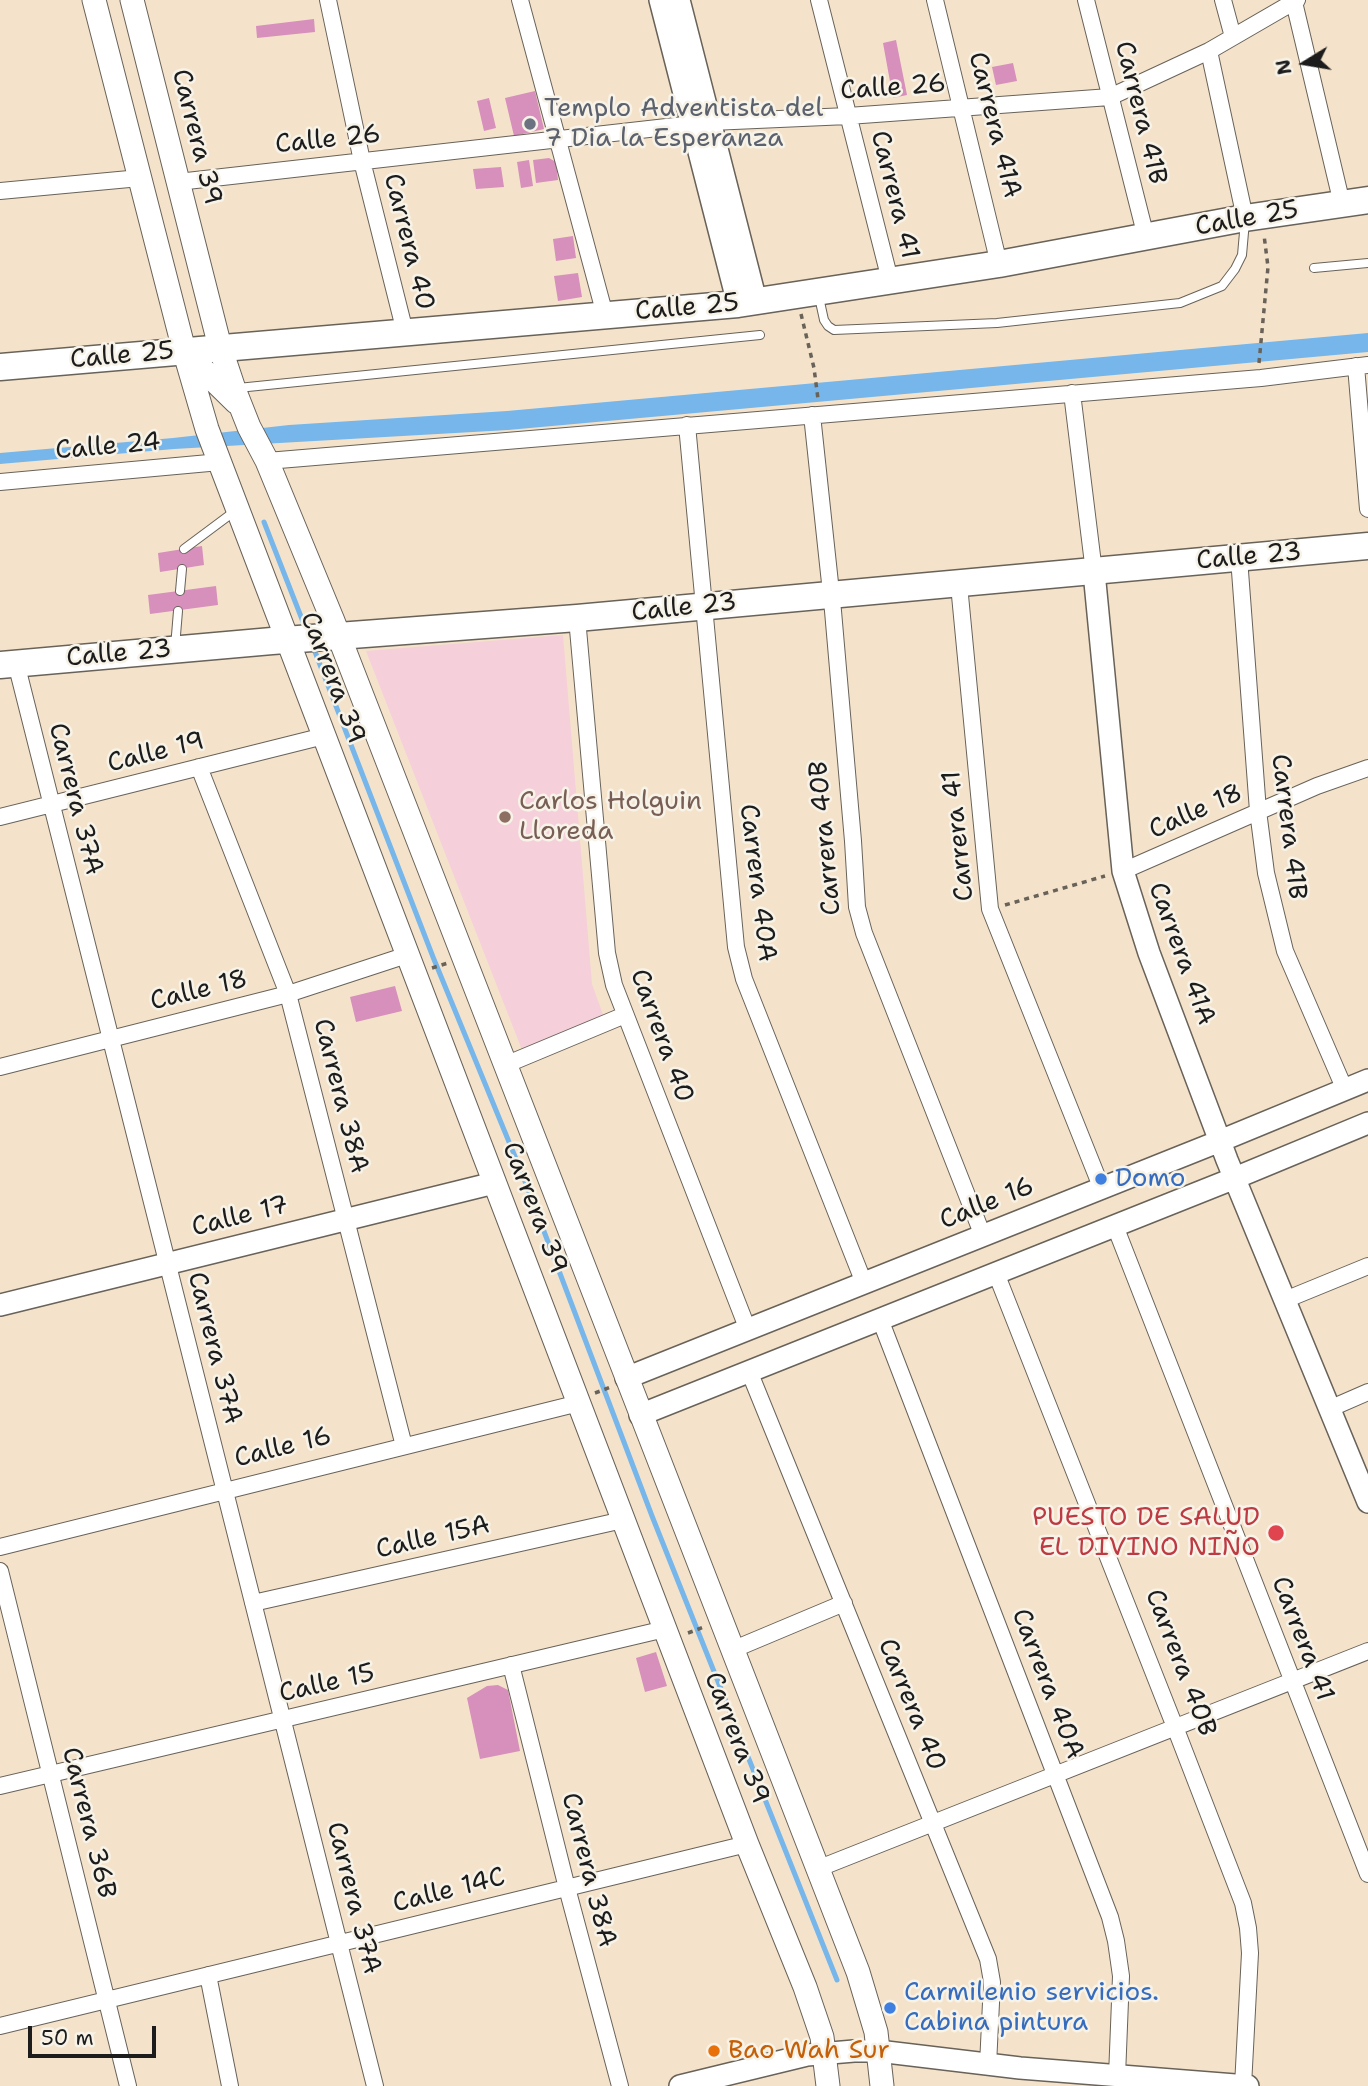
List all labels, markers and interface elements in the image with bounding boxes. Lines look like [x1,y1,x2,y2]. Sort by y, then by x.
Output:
north arrow [1270,28,1340,98]
street label: Carrera 41B [1107,38,1173,188]
street label: Carrera 41A [961,49,1027,201]
text: N [1270,57,1298,77]
street label: Carrera 39 [164,66,228,208]
street label: Calle 26 [839,69,947,107]
place label: Templo Adventista del 7 Dia la Esperanza [544,93,823,154]
marker: Templo Adventista del 7 Dia la Esperanza [522,116,538,132]
street label: Calle 26 [274,119,382,161]
street label: Carrera 41 [863,128,925,262]
street label: Carrera 40 [376,170,440,314]
street label: Calle 25 [1193,195,1301,243]
street label: Calle 25 [634,288,740,328]
street label: Calle 25 [69,336,175,376]
street label: Calle 24 [54,427,162,467]
street label: Calle 23 [1195,537,1303,577]
street label: Calle 23 [630,587,738,629]
street label: Carrera 39 [293,608,371,748]
street label: Calle 23 [65,634,173,674]
street label: Carrera 37A [41,720,109,878]
street label: Calle 19 [104,726,208,780]
street label: Carrera 41B [1264,752,1312,902]
street label: Carrera 40B [804,759,848,917]
street label: Carrera 41 [937,769,981,903]
street label: Calle 18 [1144,778,1248,846]
place label: Carlos Holguin Lloreda [519,786,702,848]
street label: Carrera 40A [732,802,782,964]
marker: Carlos Holguin Lloreda [497,809,513,825]
street label: Carrera 41A [1141,878,1221,1030]
street label: Calle 18 [147,964,251,1018]
street label: Carrera 40 [622,965,700,1107]
street label: Carrera 38A [306,1016,374,1176]
street label: Carrera 39 [495,1138,573,1278]
place label: Domo [1115,1163,1186,1195]
street label: Calle 16 [935,1171,1039,1237]
marker: Domo [1093,1171,1109,1187]
street label: Calle 17 [189,1190,291,1244]
street label: Carrera 37A [180,1269,248,1427]
street label: Calle 16 [231,1421,335,1475]
place label: PUESTO DE SALUD EL DIVINO NIÑO [1032,1502,1260,1564]
street label: Calle 15A [373,1510,493,1566]
marker: PUESTO DE SALUD EL DIVINO NIÑO [1266,1523,1286,1543]
street label: Carrera 41 [1264,1572,1340,1706]
street label: Carrera 40B [1138,1585,1222,1741]
street label: Carrera 40A [1004,1604,1090,1764]
street label: Carrera 40 [870,1634,952,1776]
street label: Calle 15 [276,1658,378,1710]
street label: Carrera 39 [697,1668,775,1808]
street label: Carrera 36B [54,1744,122,1902]
street label: Carrera 38A [554,1790,622,1950]
street label: Carrera 37A [319,1819,387,1977]
street label: Calle 14C [390,1862,508,1920]
place label: Carmilenio servicios. Cabina pintura [904,1977,1159,2038]
marker: Carmilenio servicios. Cabina pintura [882,2000,898,2016]
scale bar [32,2012,159,2056]
text: 50 m [41,2024,94,2052]
place label: Bao Wah Sur [728,2035,890,2067]
marker: Bao Wah Sur [706,2043,722,2059]

